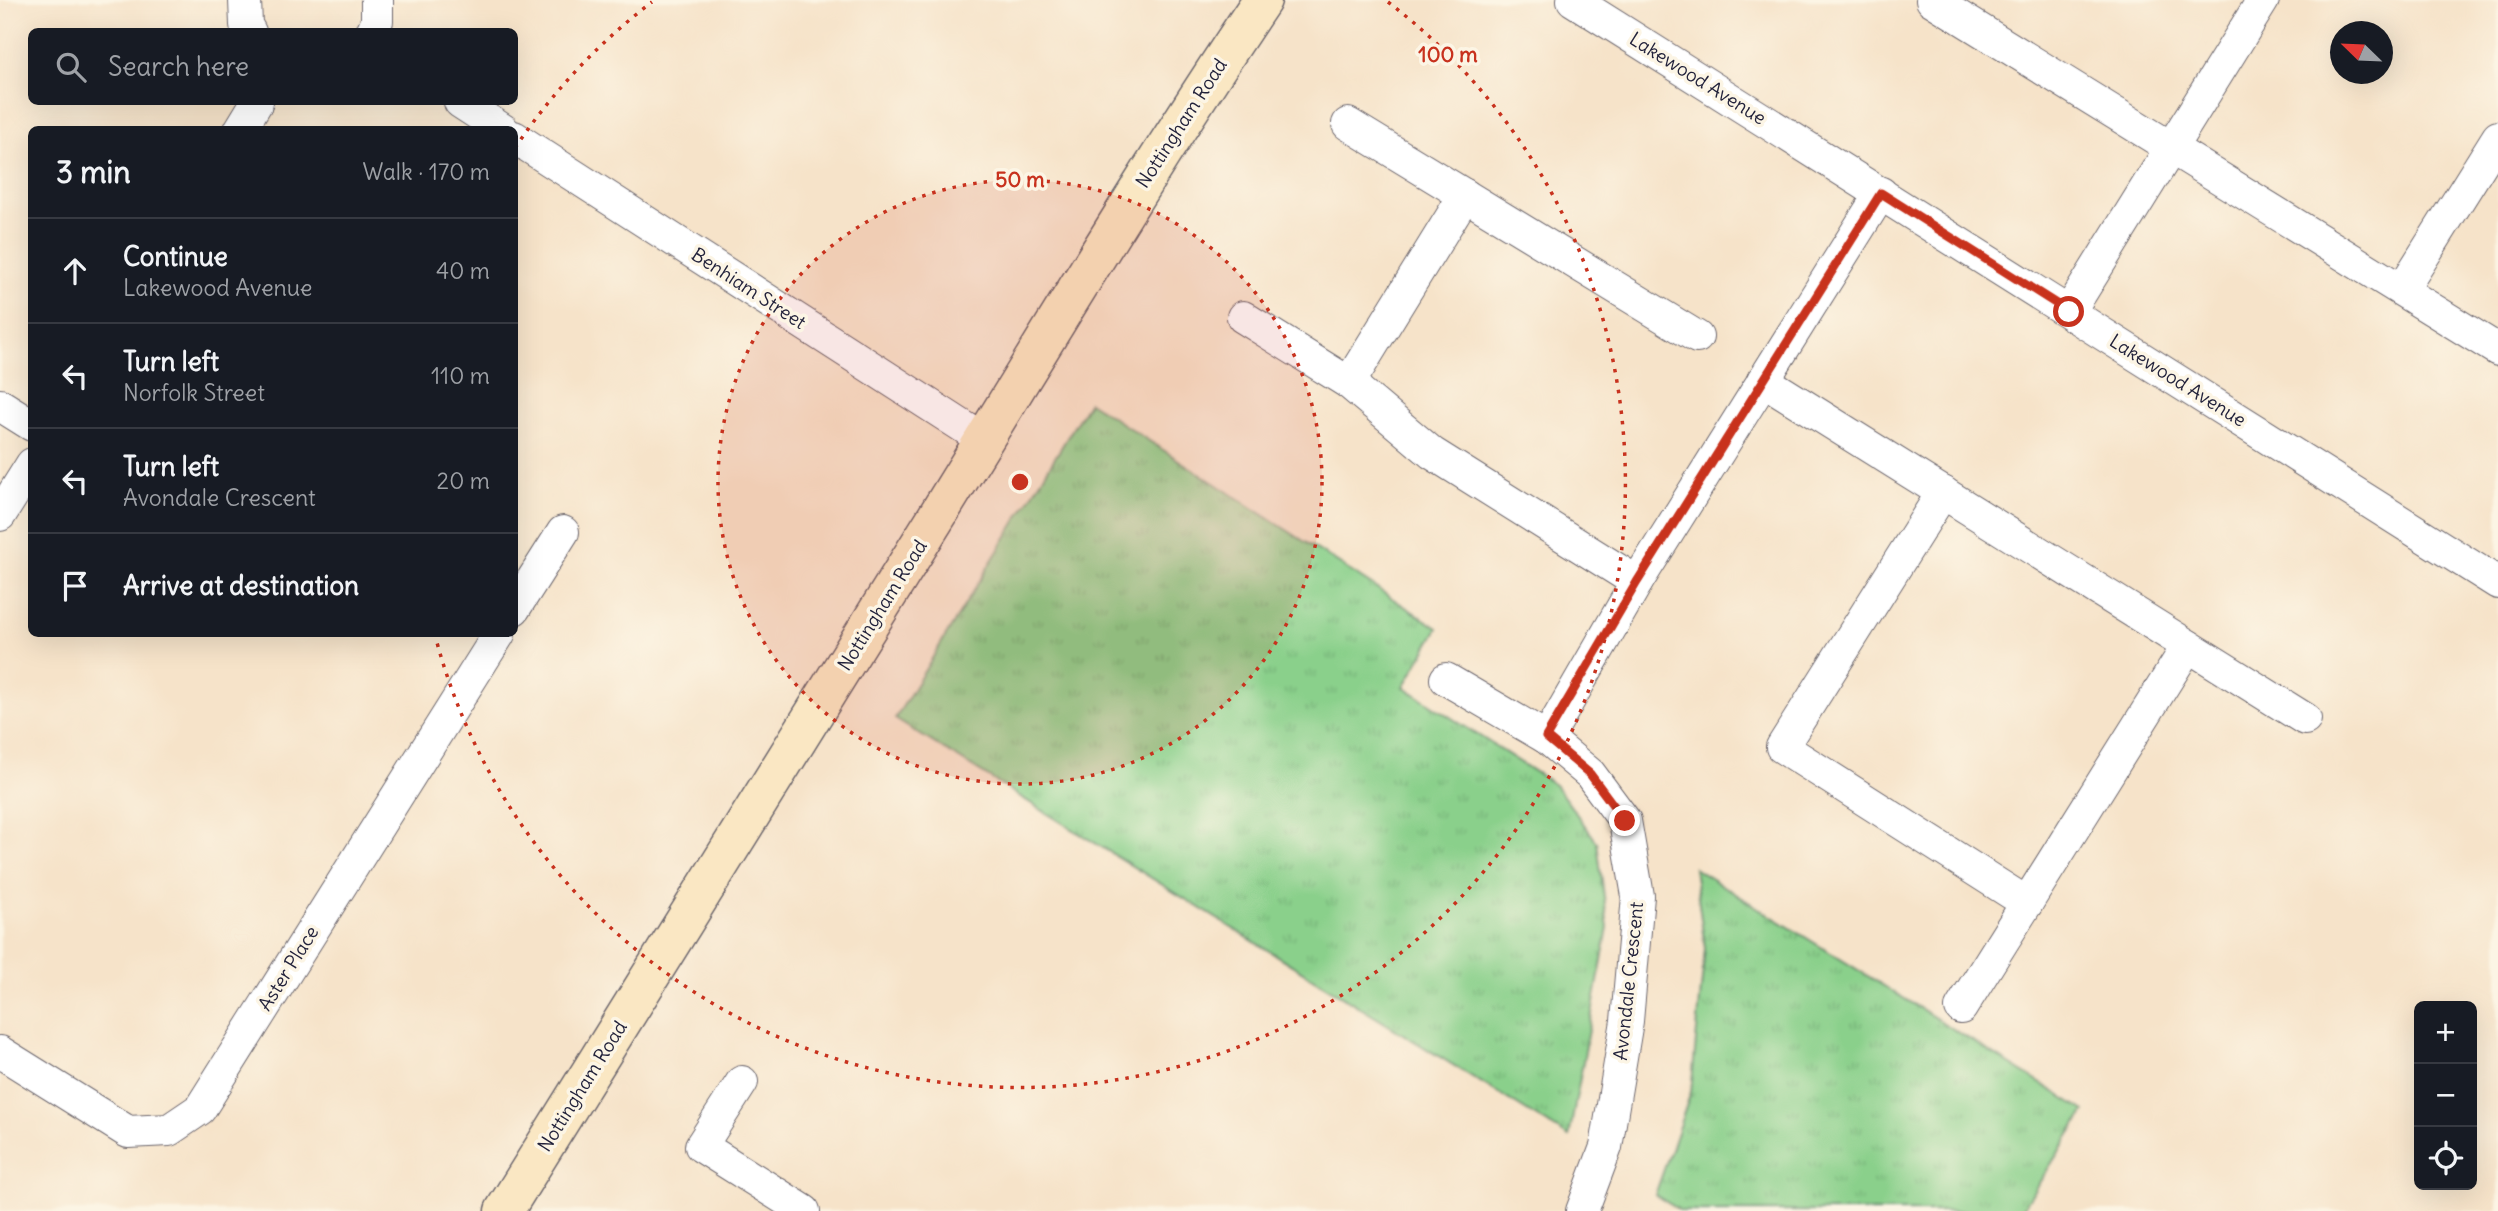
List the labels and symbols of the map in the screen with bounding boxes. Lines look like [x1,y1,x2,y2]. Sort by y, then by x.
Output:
north arrow [2330,21,2393,84]
street label: Lakewood Avenue [1625,26,1771,130]
text: 100 m [1418,41,1478,68]
street label: Nottingham Road [1130,54,1232,192]
text: 50 m [995,166,1045,193]
street label: Benhiam Street [687,242,811,334]
route start [2053,296,2084,327]
street label: Lakewood Avenue [2105,328,2251,432]
centre of rings [1008,470,1032,494]
street label: Nottingham Road [832,535,932,675]
route end [1609,805,1640,836]
street label: Avondale Crescent [1608,901,1648,1061]
street label: Aster Place [253,921,323,1015]
street label: Nottingham Road [532,1016,632,1156]

